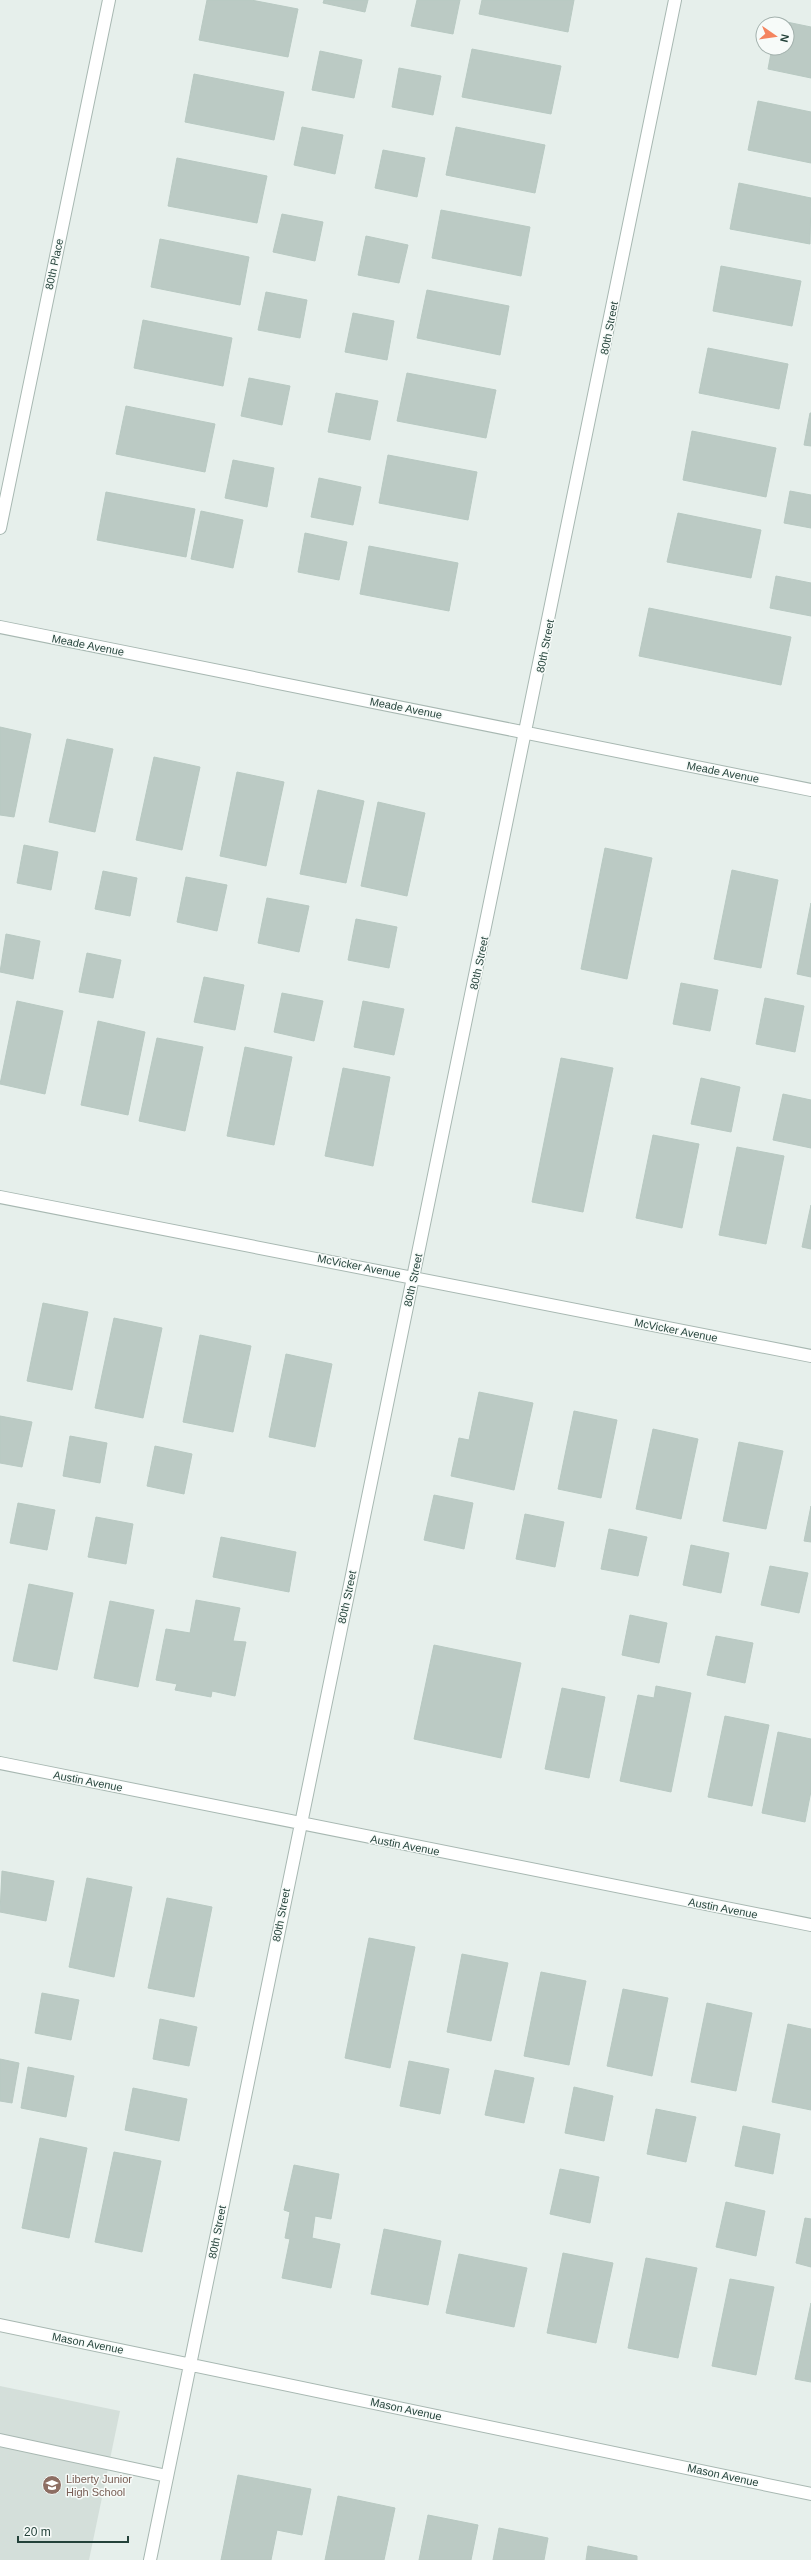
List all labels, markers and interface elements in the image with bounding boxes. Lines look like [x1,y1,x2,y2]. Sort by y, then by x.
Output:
north arrow [755,16,795,56]
text: N [778,33,791,44]
street label: 80th Place [43,237,65,291]
street label: 80th Street [598,300,620,356]
street label: 80th Street [534,618,556,674]
street label: Meade Avenue [51,632,125,658]
street label: Meade Avenue [369,695,443,721]
street label: Meade Avenue [686,759,760,785]
street label: 80th Street [468,935,490,991]
street label: McVicker Avenue [316,1252,402,1280]
street label: 80th Street [402,1252,424,1308]
street label: McVicker Avenue [633,1316,719,1344]
street label: 80th Street [336,1569,358,1625]
street label: Austin Avenue [52,1768,124,1794]
street label: Austin Avenue [369,1832,441,1858]
street label: 80th Street [270,1887,292,1943]
street label: Austin Avenue [687,1895,759,1921]
street label: 80th Street [206,2204,228,2260]
street label: Mason Avenue [51,2330,125,2356]
street label: Mason Avenue [369,2396,443,2422]
street label: Mason Avenue [686,2462,760,2488]
place label: Liberty Junior High School [66,2473,132,2498]
school or university icon: Liberty Junior High School [41,2474,63,2496]
scale bar [18,2518,128,2544]
text: 20 m [24,2525,51,2539]

